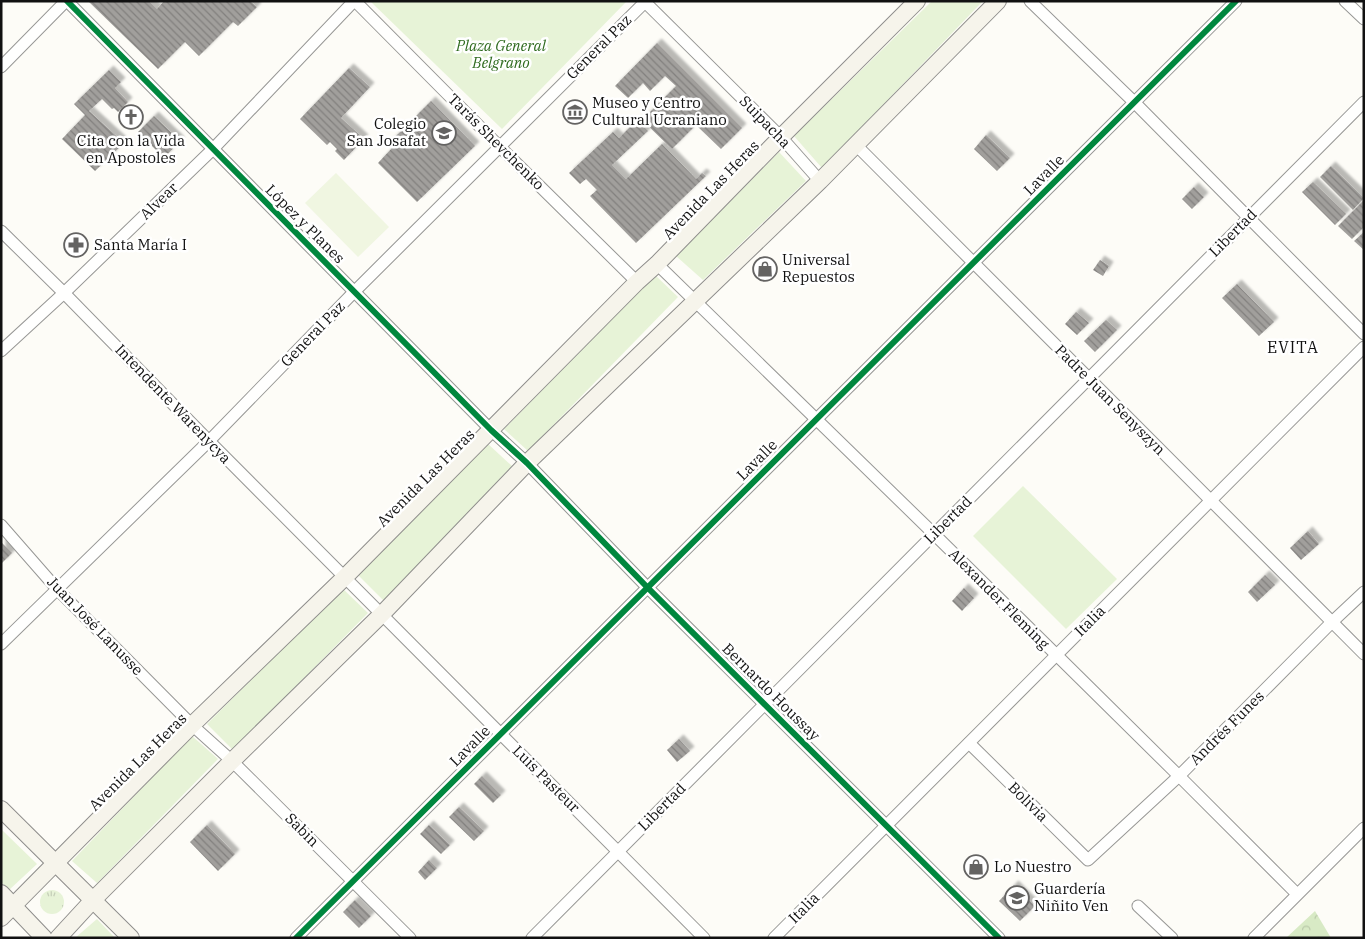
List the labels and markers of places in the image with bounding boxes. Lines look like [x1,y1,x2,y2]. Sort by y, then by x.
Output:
place label: Museo y Centro Cultural Ucraniano [592,93,727,129]
museum icon: Museo y Centro Cultural Ucraniano [562,99,588,125]
church icon: Cita con la Vida en Apostoles [118,104,144,130]
place label: Colegio San Josafat [347,114,426,150]
school or university icon: Colegio San Josafat [431,120,457,146]
place label: Cita con la Vida en Apostoles [77,131,185,167]
pharmacy icon: Santa María I [63,232,89,258]
place label: Santa María I [94,235,187,254]
place label: Universal Repuestos [782,250,855,286]
shop icon: Universal Repuestos [752,256,778,282]
shop icon: Lo Nuestro [963,854,989,880]
place label: Lo Nuestro [994,857,1071,876]
place label: Guardería Niñito Ven [1034,879,1109,915]
school or university icon: Guardería Niñito Ven [1004,885,1030,911]

